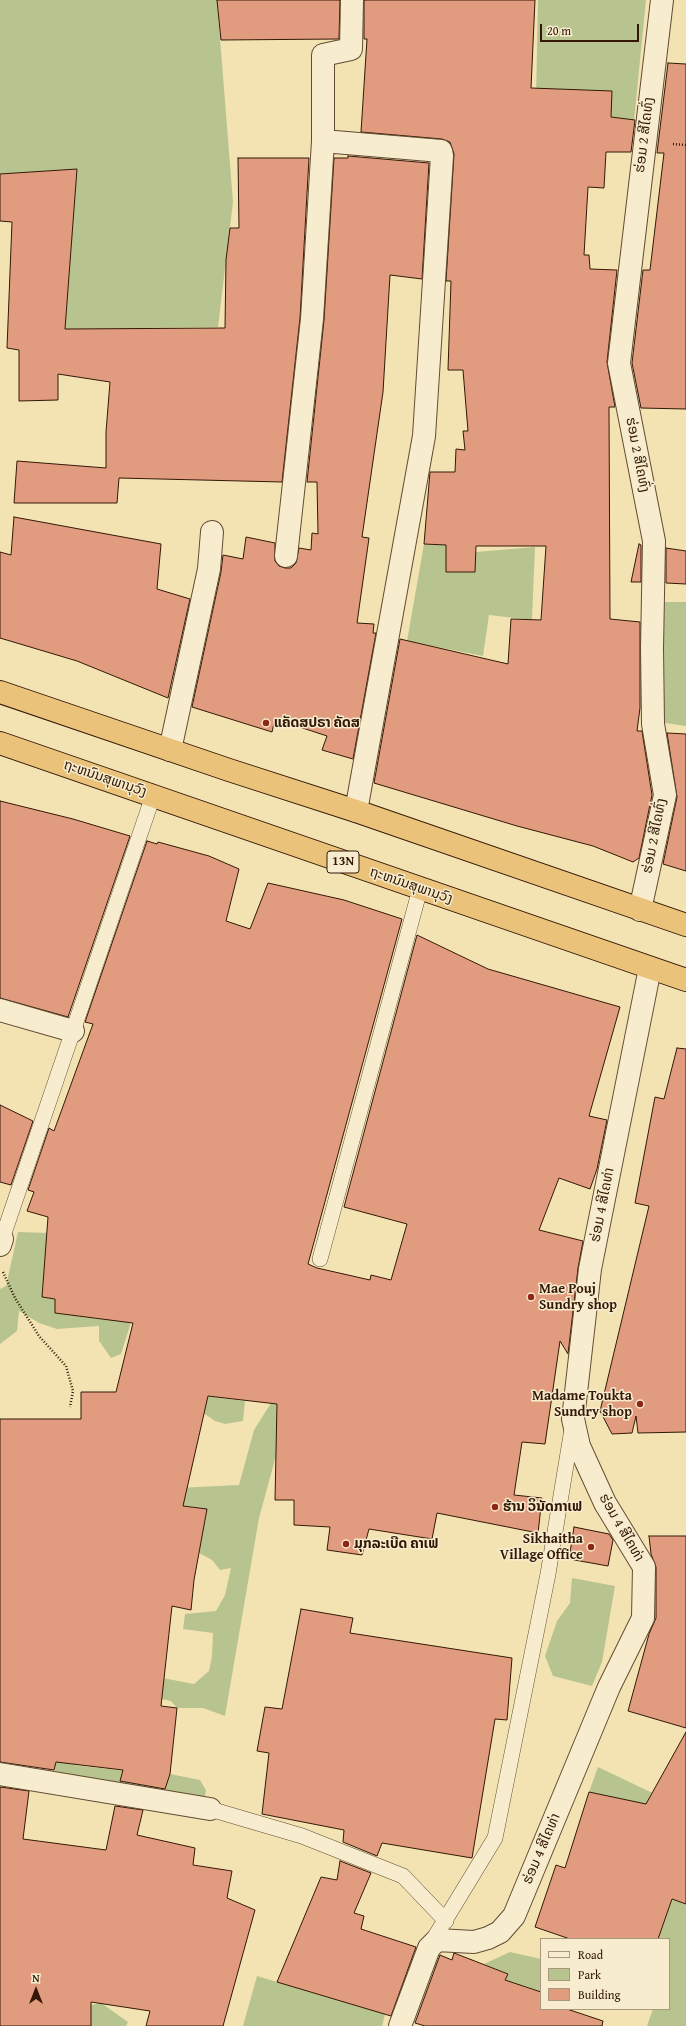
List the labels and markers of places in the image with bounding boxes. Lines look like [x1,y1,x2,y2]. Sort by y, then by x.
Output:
place label: ແຄັດສປຣາ ຄັດສ [274,715,360,731]
marker: ແຄັດສປຣາ ຄັດສ [261,718,271,728]
place label: Mae Pouj Sundry shop [539,1281,617,1314]
marker: Mae Pouj Sundry shop [526,1292,536,1302]
place label: Madame Toukta Sundry shop [532,1388,632,1420]
marker: Madame Toukta Sundry shop [635,1399,645,1409]
place label: ຮ້ານ ວິນັດກາເຟ [503,1499,582,1515]
marker: ຮ້ານ ວິນັດກາເຟ [490,1502,500,1512]
place label: Sikhaitha Village Office [500,1531,583,1564]
place label: ມຸກລະເບີດ ຄາເຟ [354,1536,438,1552]
marker: ມຸກລະເບີດ ຄາເຟ [341,1539,351,1549]
marker: Sikhaitha Village Office [586,1542,596,1552]

